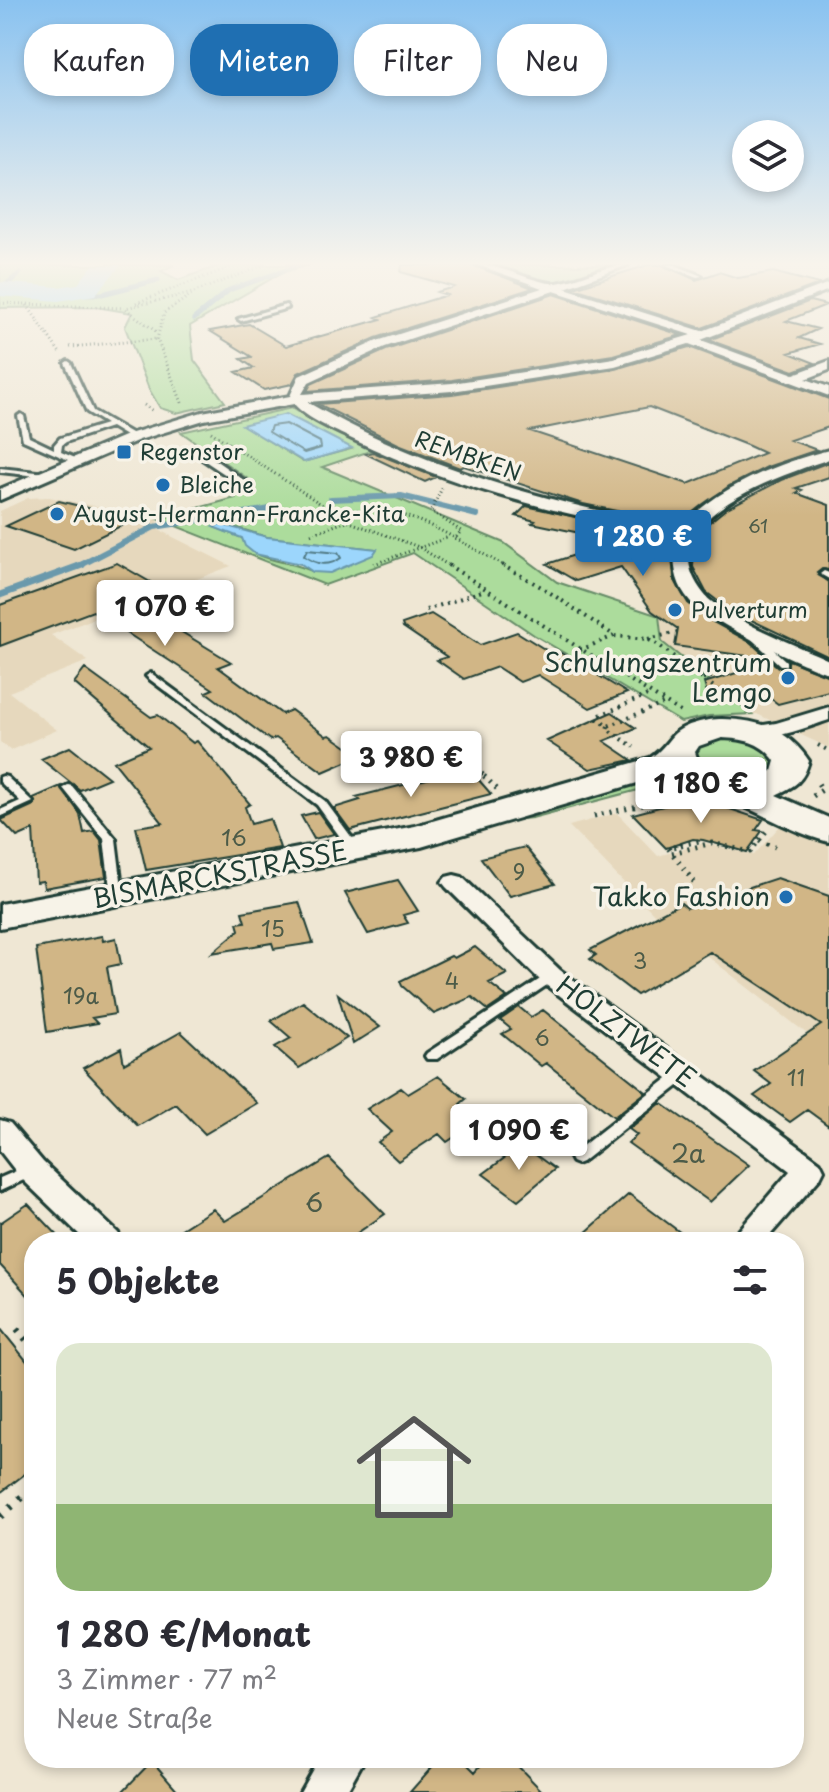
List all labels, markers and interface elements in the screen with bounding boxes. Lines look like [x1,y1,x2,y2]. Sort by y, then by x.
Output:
chip: Kaufen [24,24,174,96]
chip: Mieten [190,24,338,96]
chip: Filter [354,24,481,96]
chip: Neu [497,24,607,96]
map controls [732,120,804,192]
button: layers [732,120,804,192]
street label: REMBKEN [411,421,526,488]
place label: Regenstor [140,434,244,467]
marker: Regenstor [115,443,133,461]
place label: Bleiche [179,467,254,500]
marker: Bleiche [154,476,172,494]
place label: August-Hermann-Francke-Kita [73,496,405,529]
marker: August-Hermann-Francke-Kita [48,505,66,523]
pin: 1 280 € [569,510,717,578]
house number: 61 [748,512,768,539]
text: 1 280 € [593,516,693,555]
pin: 1 070 € [91,580,239,648]
text: 1 070 € [115,586,215,625]
place label: Pulverturm [691,592,808,625]
marker: Pulverturm [666,601,684,619]
place label: Schulungszentrum Lemgo [544,642,772,711]
marker: Schulungszentrum Lemgo [779,669,797,687]
pin: 3 980 € [337,731,485,799]
text: 3 980 € [359,737,463,776]
pin: 1 180 € [627,757,775,825]
text: 1 180 € [653,763,749,802]
house number: 16 [221,820,247,853]
street label: BISMARCKSTRASSE [89,830,351,917]
house number: 9 [513,854,525,887]
place label: Takko Fashion [592,876,770,915]
marker: Takko Fashion [777,888,795,906]
house number: 15 [261,911,285,944]
house number: 3 [633,943,647,976]
house number: 4 [445,963,459,996]
street label: HOLZTWETE [549,965,705,1096]
house number: 19a [63,978,100,1011]
house number: 6 [534,1020,550,1053]
house number: 11 [787,1060,805,1093]
pin: 1 090 € [445,1104,593,1172]
text: 1 090 € [468,1110,570,1149]
house number: 2a [671,1133,706,1172]
house number: 6 [305,1182,323,1221]
text: 5 Objekte [56,1254,219,1306]
icon: filters [728,1258,772,1302]
icon: home [342,1395,486,1539]
text: 1 280 €/Monat [56,1607,311,1659]
text: 3 Zimmer · 77 m² [56,1659,277,1698]
text: Neue Straße [56,1698,213,1737]

